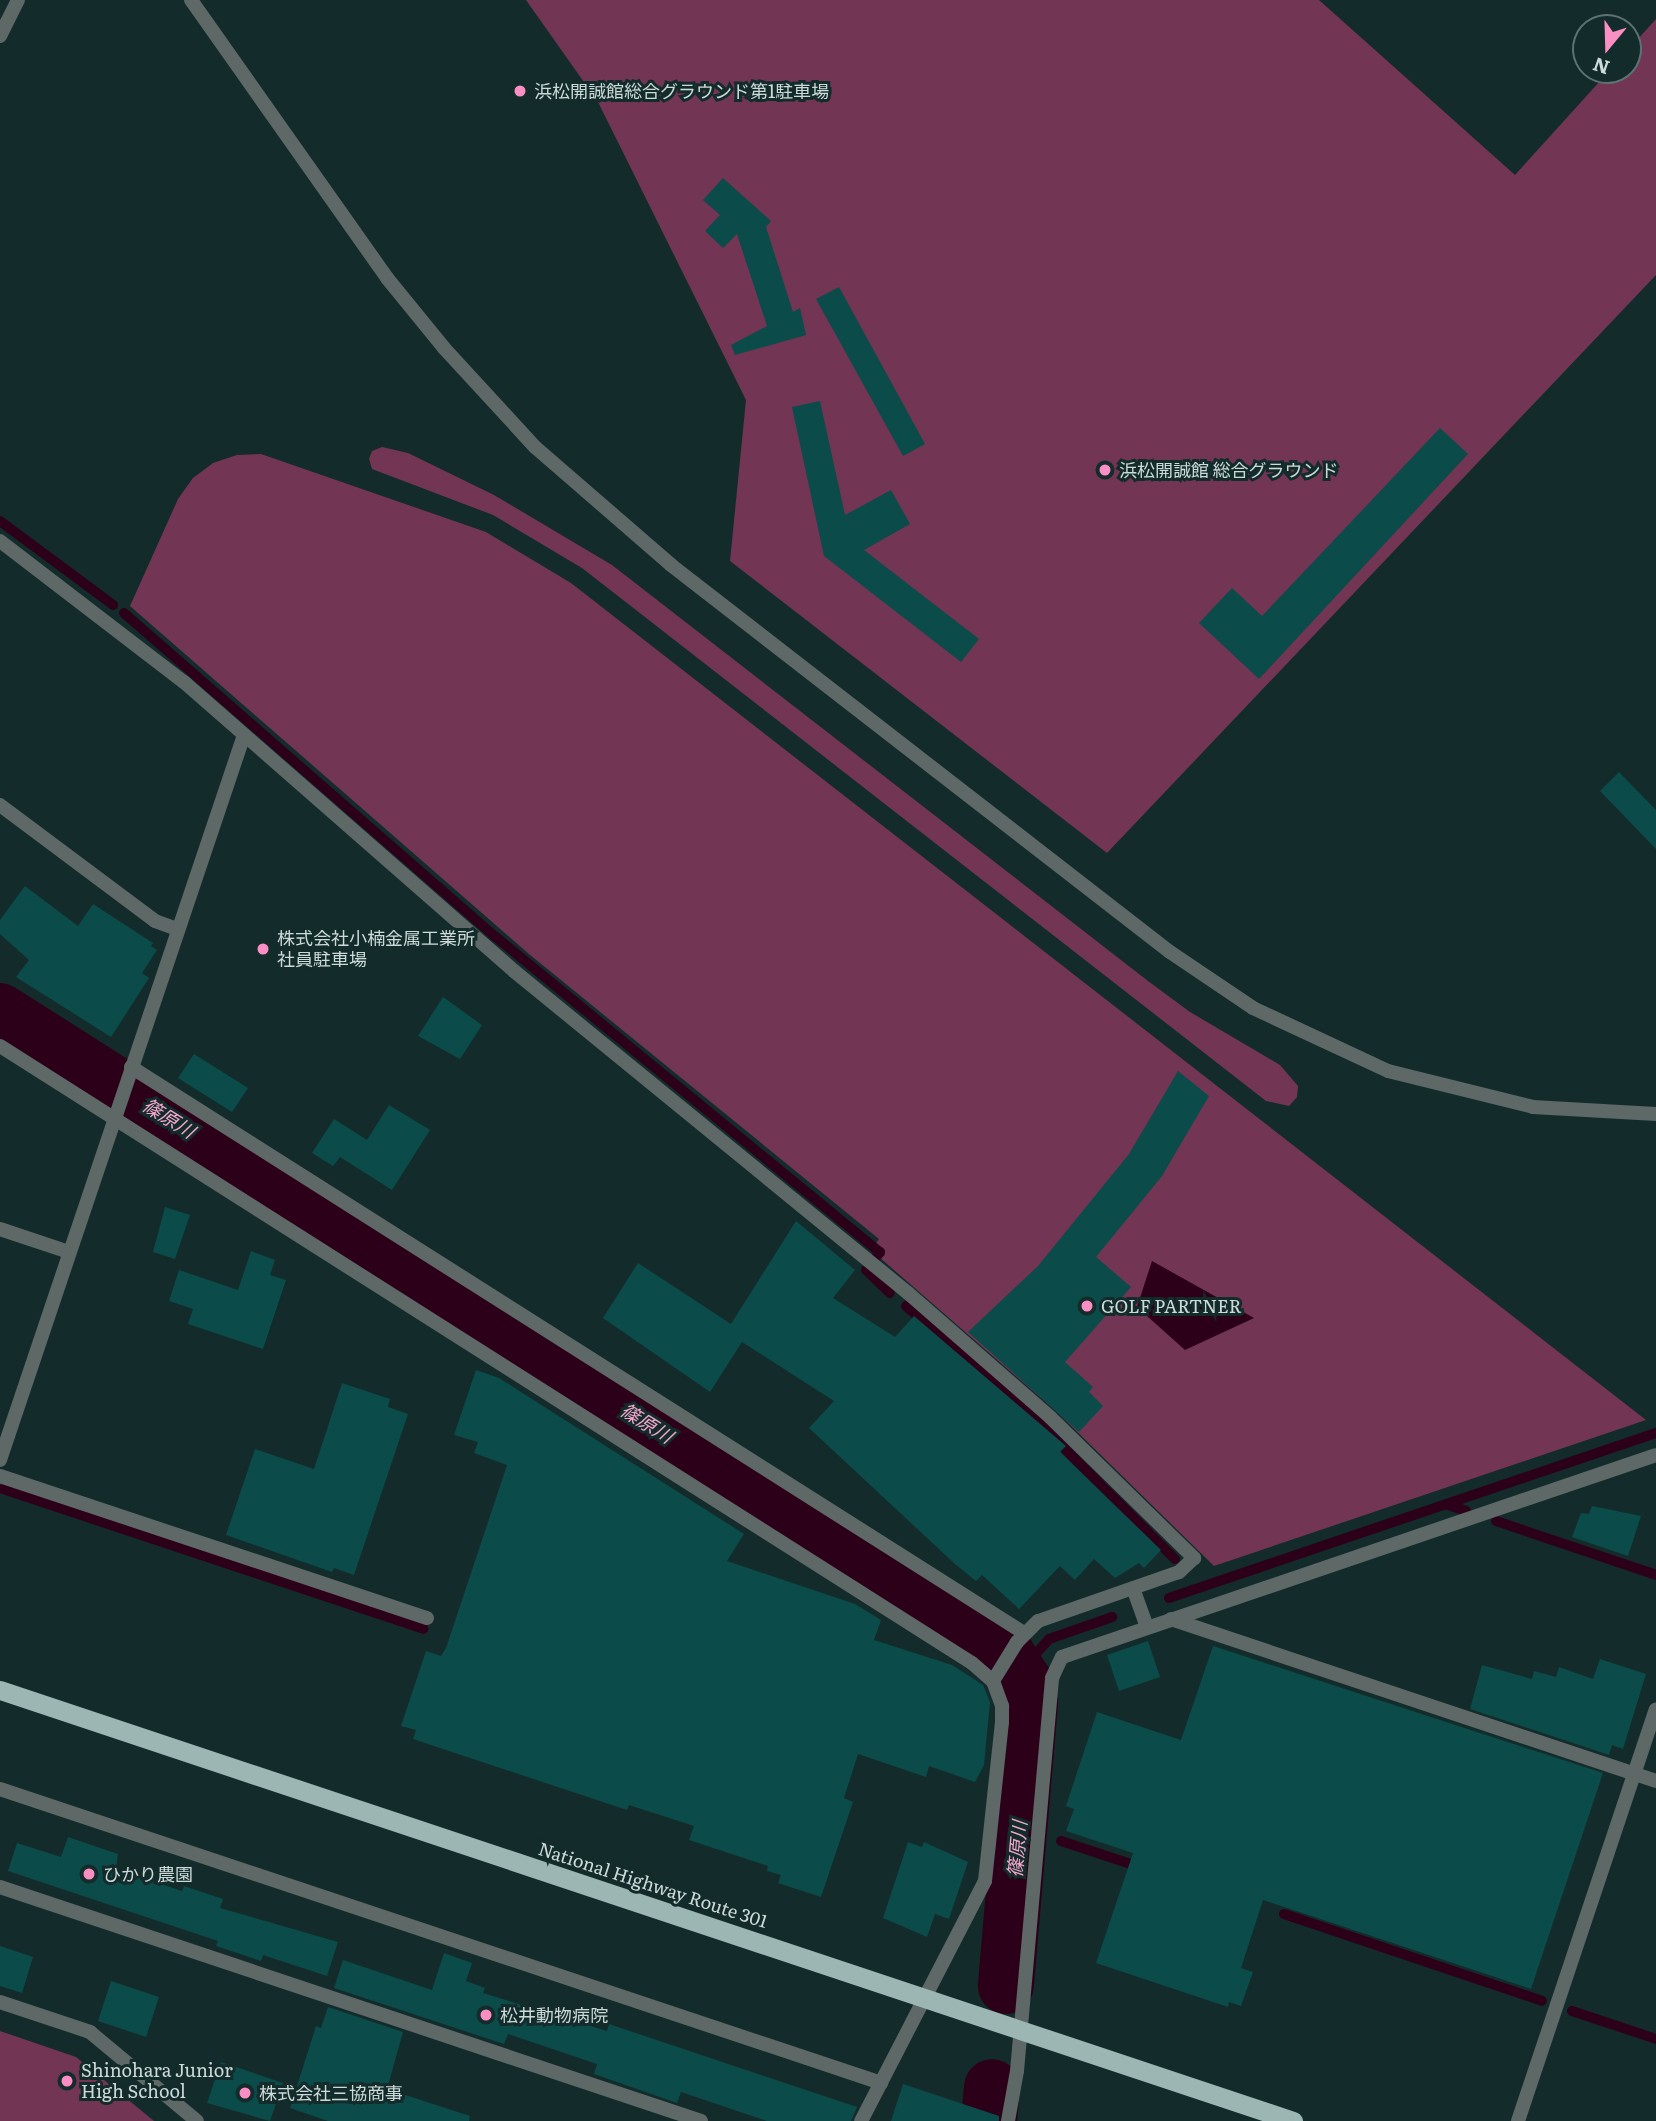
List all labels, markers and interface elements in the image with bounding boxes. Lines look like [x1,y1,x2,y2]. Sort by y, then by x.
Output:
north arrow [1572,14,1642,84]
text: N [1589,51,1613,83]
place label: 浜松開誠館総合グラウンド第1駐車場 [534,80,829,102]
marker: 浜松開誠館総合グラウンド第1駐車場 [512,83,528,99]
place label: 浜松開誠館 総合グラウンド [1119,459,1339,481]
marker: 浜松開誠館 総合グラウンド [1097,462,1113,478]
place label: 株式会社小楠金属工業所 社員駐車場 [277,928,475,970]
marker: 株式会社小楠金属工業所 社員駐車場 [255,941,271,957]
water label: 篠原川 [139,1093,199,1143]
place label: GOLF PARTNER [1101,1295,1242,1317]
marker: GOLF PARTNER [1079,1298,1095,1314]
water label: 篠原川 [617,1398,677,1448]
water label: 篠原川 [1003,1820,1031,1878]
street label: National Highway Route 301 [536,1838,770,1932]
place label: ひかり農園 [103,1863,193,1885]
marker: ひかり農園 [81,1866,97,1882]
place label: 松井動物病院 [500,2004,608,2026]
marker: 松井動物病院 [478,2007,494,2023]
place label: Shinohara Junior High School [81,2060,233,2102]
marker: Shinohara Junior High School [59,2073,75,2089]
place label: 株式会社三協商事 [259,2082,403,2104]
marker: 株式会社三協商事 [237,2085,253,2101]

